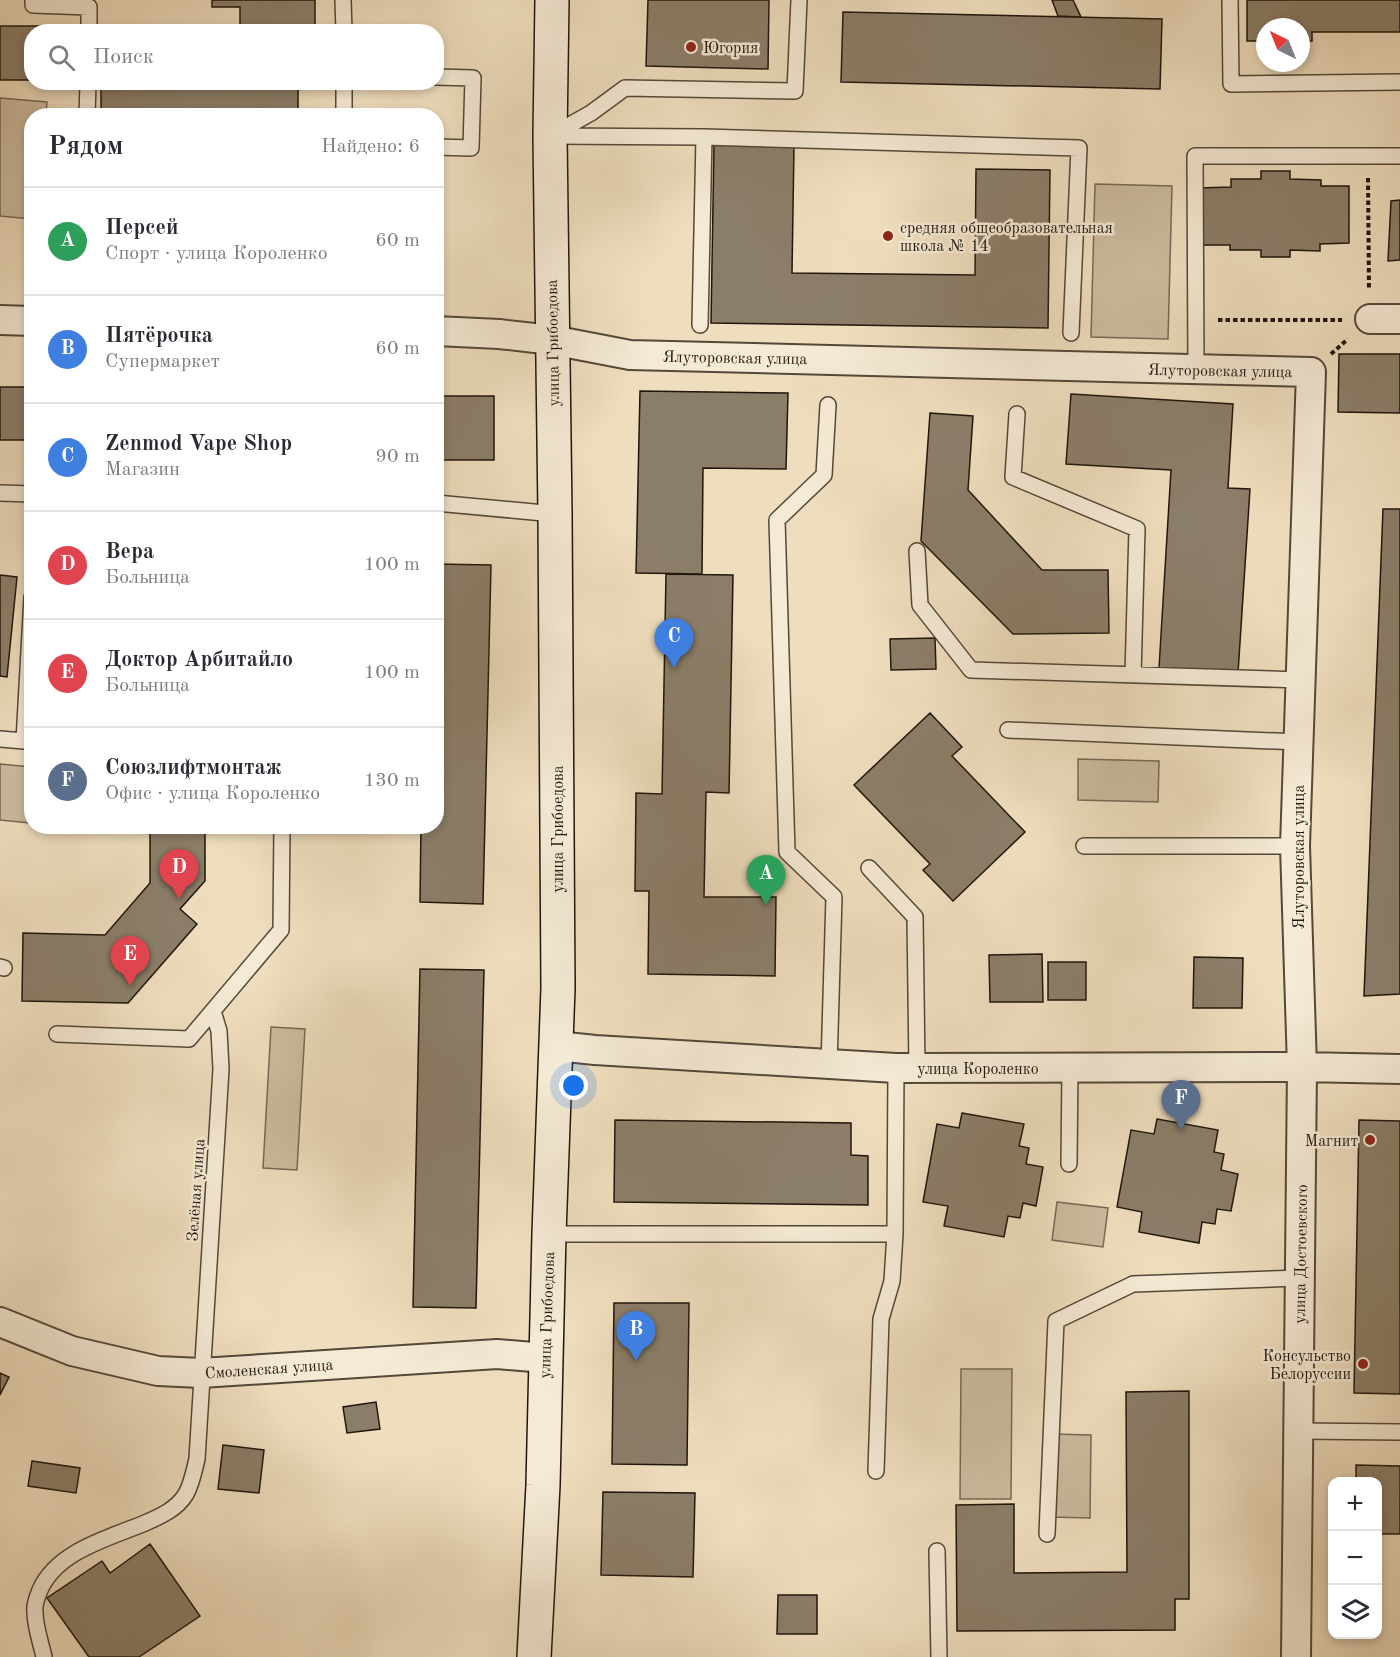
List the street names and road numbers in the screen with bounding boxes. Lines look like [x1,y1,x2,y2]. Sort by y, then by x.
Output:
street label: улица Грибоедова [545,279,563,407]
street label: Ялуторовская улица [663,350,807,368]
street label: Ялуторовская улица [1148,363,1292,381]
street label: улица Грибоедова [551,765,567,893]
street label: Ялуторовская улица [1292,785,1308,929]
street label: улица Короленко [917,1062,1039,1078]
street label: Зелёная улица [185,1138,209,1242]
street label: улица Достоевского [1293,1184,1311,1324]
street label: улица Грибоедова [538,1251,558,1379]
street label: Смоленская улица [204,1358,334,1382]

